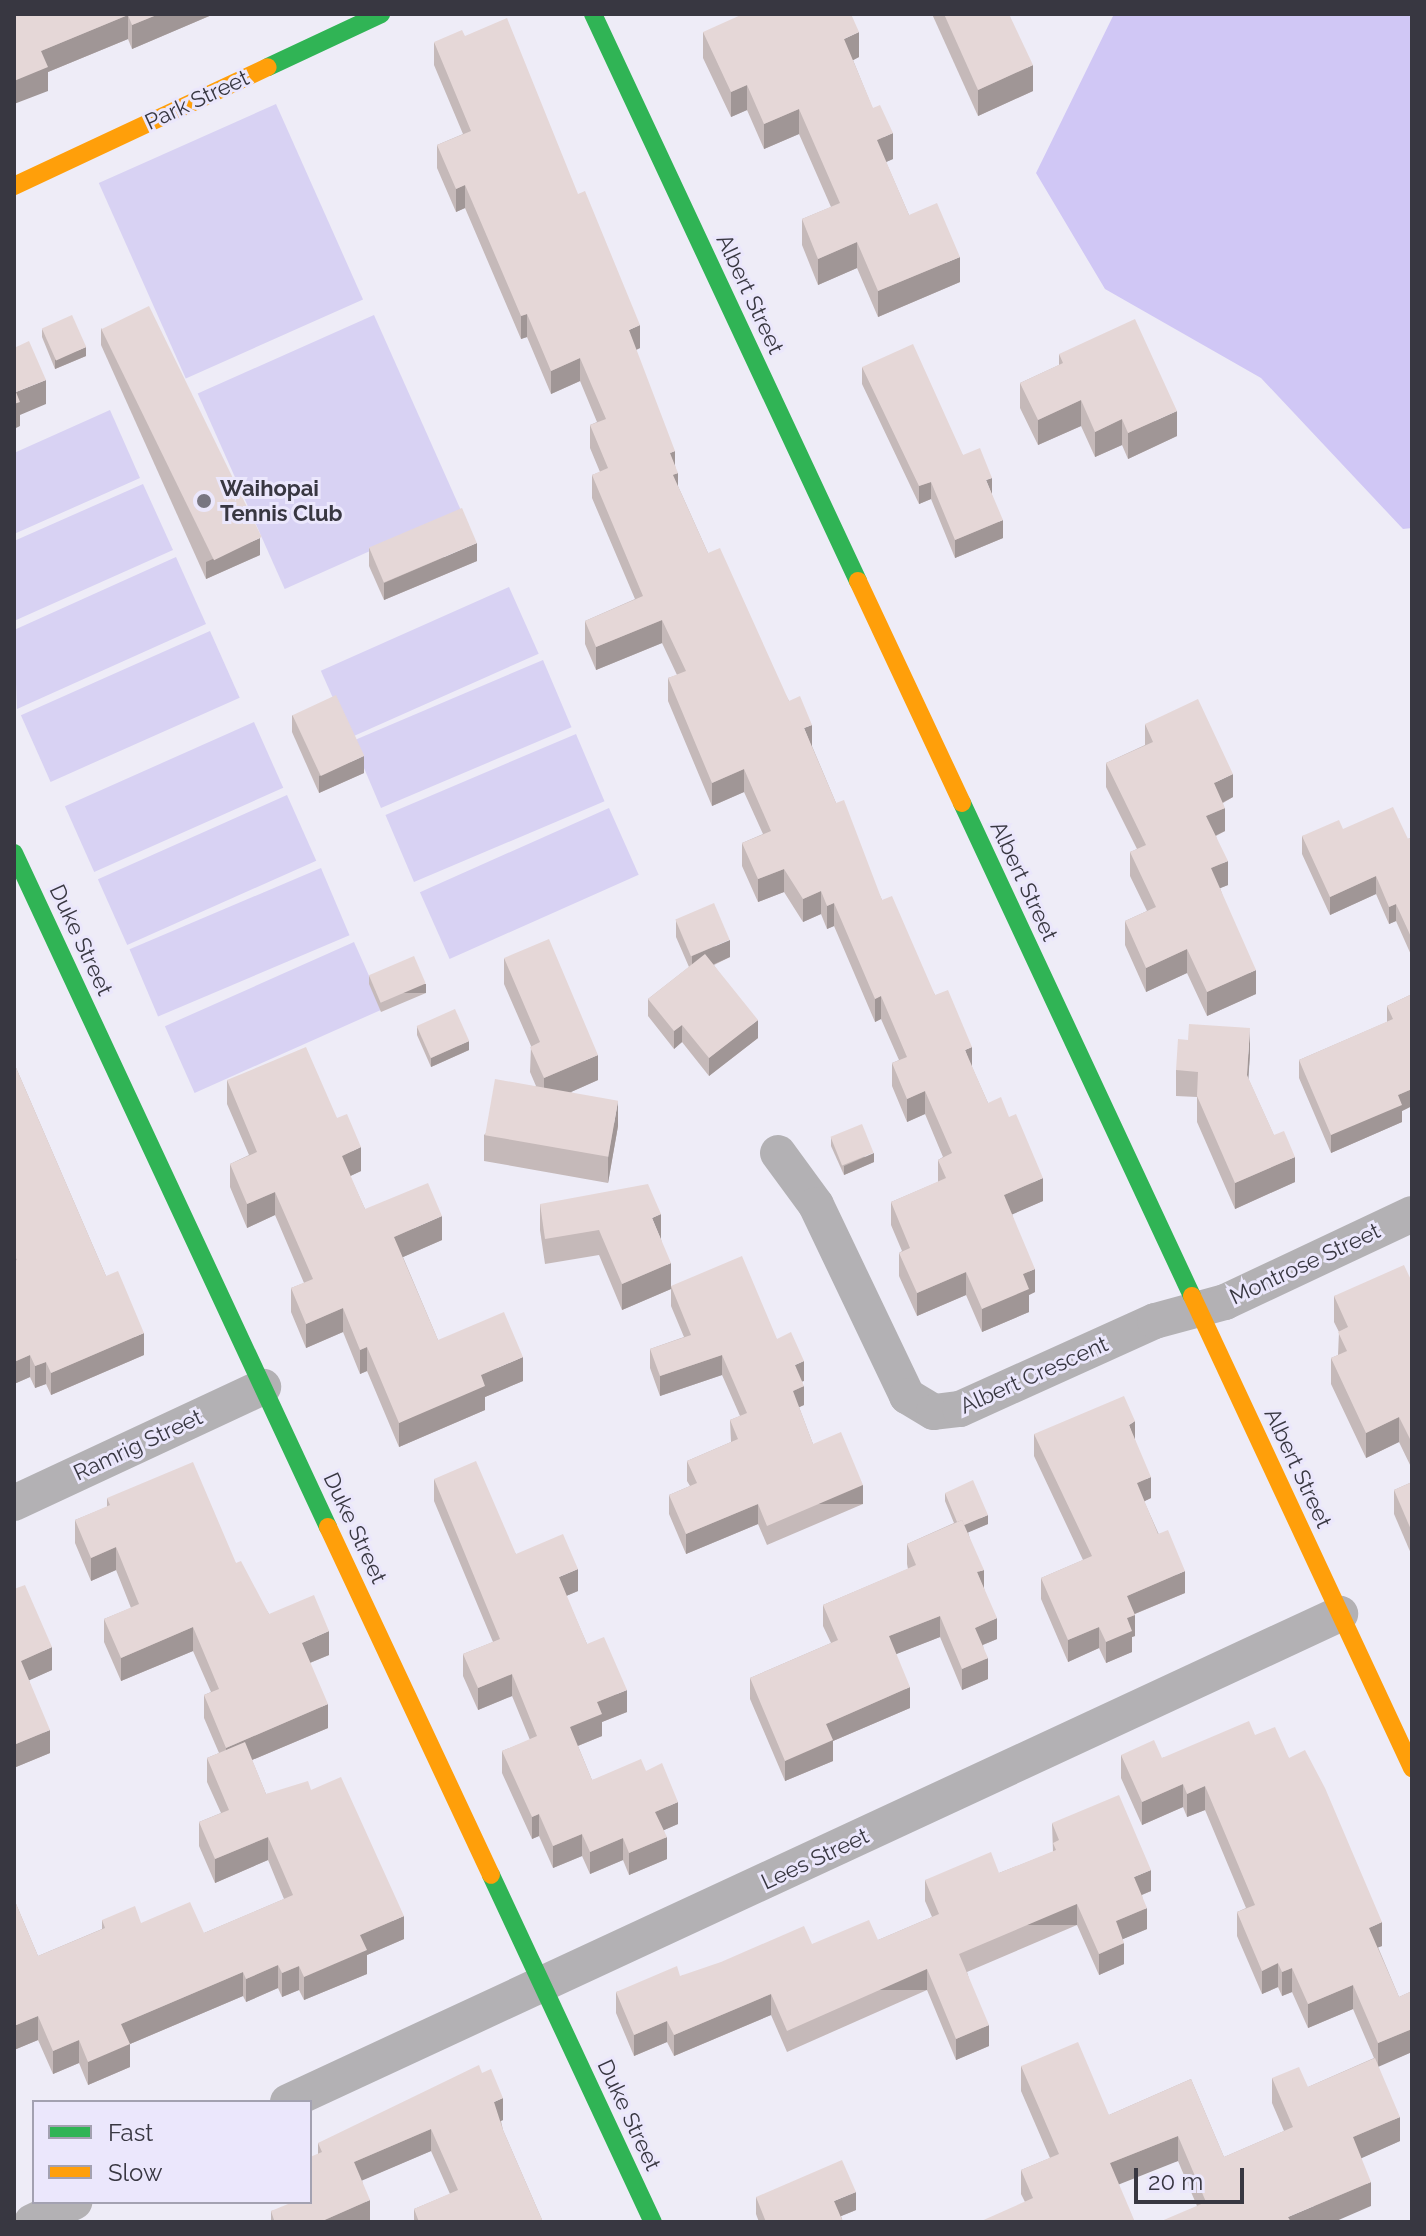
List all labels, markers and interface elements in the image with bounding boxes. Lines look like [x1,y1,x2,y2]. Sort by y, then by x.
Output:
street label: Park Street [141,64,253,136]
street label: Albert Street [711,230,789,358]
place label: Waihopai Tennis Club [220,475,343,526]
marker: Waihopai Tennis Club [195,492,213,510]
street label: Albert Street [985,817,1063,945]
street label: Duke Street [44,880,118,1000]
street label: Montrose Street [1226,1218,1384,1310]
street label: Albert Crescent [956,1331,1112,1419]
street label: Ramrig Street [69,1404,207,1486]
street label: Albert Street [1259,1404,1337,1532]
street label: Duke Street [318,1468,392,1588]
street label: Lees Street [757,1823,873,1895]
street label: Duke Street [592,2055,666,2175]
legend [32,2100,312,2204]
text: Fast [108,2118,153,2147]
scale bar [1138,2152,1248,2202]
text: Slow [108,2158,162,2187]
text: 20 m [1148,2167,1203,2196]

